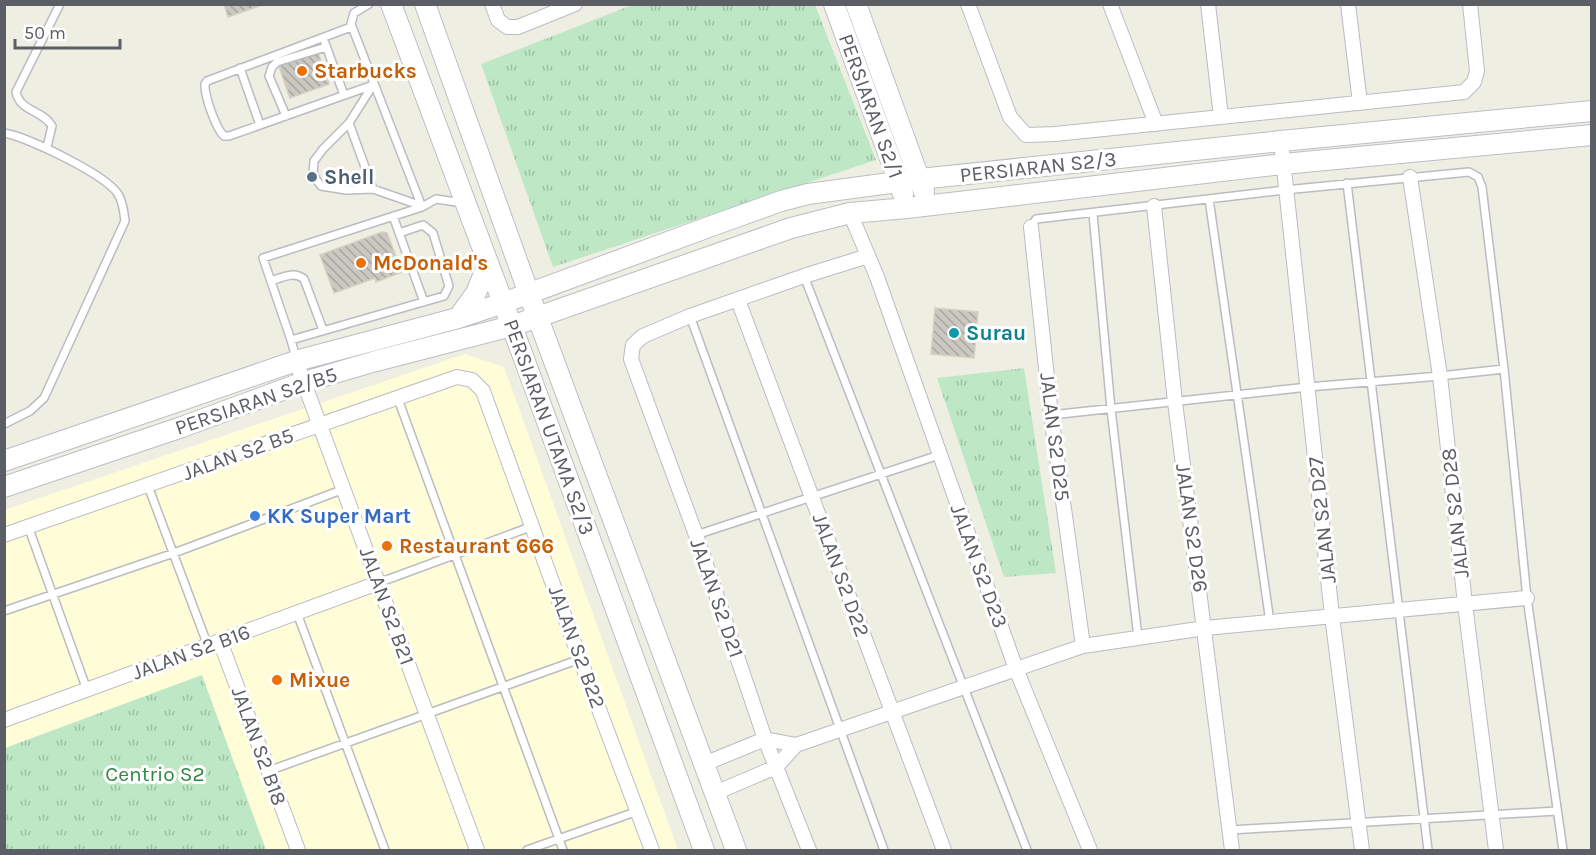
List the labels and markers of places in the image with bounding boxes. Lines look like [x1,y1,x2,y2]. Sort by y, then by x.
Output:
place label: Starbucks [314,59,417,83]
marker: Starbucks [295,64,309,78]
place label: Shell [324,165,374,189]
marker: Shell [305,170,319,184]
place label: McDonald's [373,251,488,275]
marker: McDonald's [354,256,368,270]
place label: Surau [966,321,1026,345]
marker: Surau [947,326,961,340]
place label: KK Super Mart [267,504,411,528]
marker: KK Super Mart [248,509,262,523]
place label: Restaurant 666 [399,534,554,558]
marker: Restaurant 666 [380,539,394,553]
place label: Mixue [289,668,350,692]
marker: Mixue [270,673,284,687]

